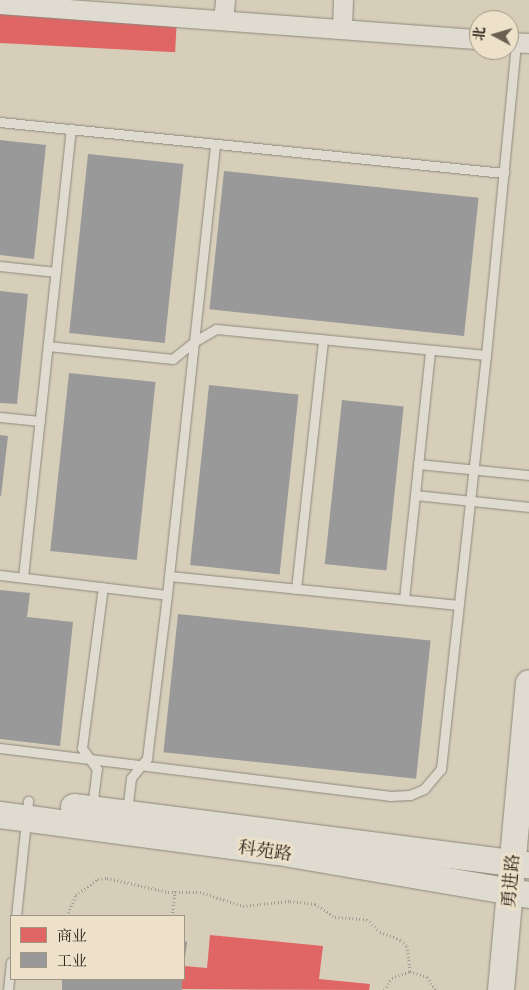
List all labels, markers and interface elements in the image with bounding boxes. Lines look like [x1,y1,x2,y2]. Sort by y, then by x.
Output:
north arrow [469,10,519,60]
text: 北 [470,26,489,41]
street label: 科苑路 [237,837,293,865]
street label: 勇进路 [498,853,524,909]
legend [10,915,185,980]
text: 商业 [57,927,87,945]
text: 工业 [57,952,87,970]

